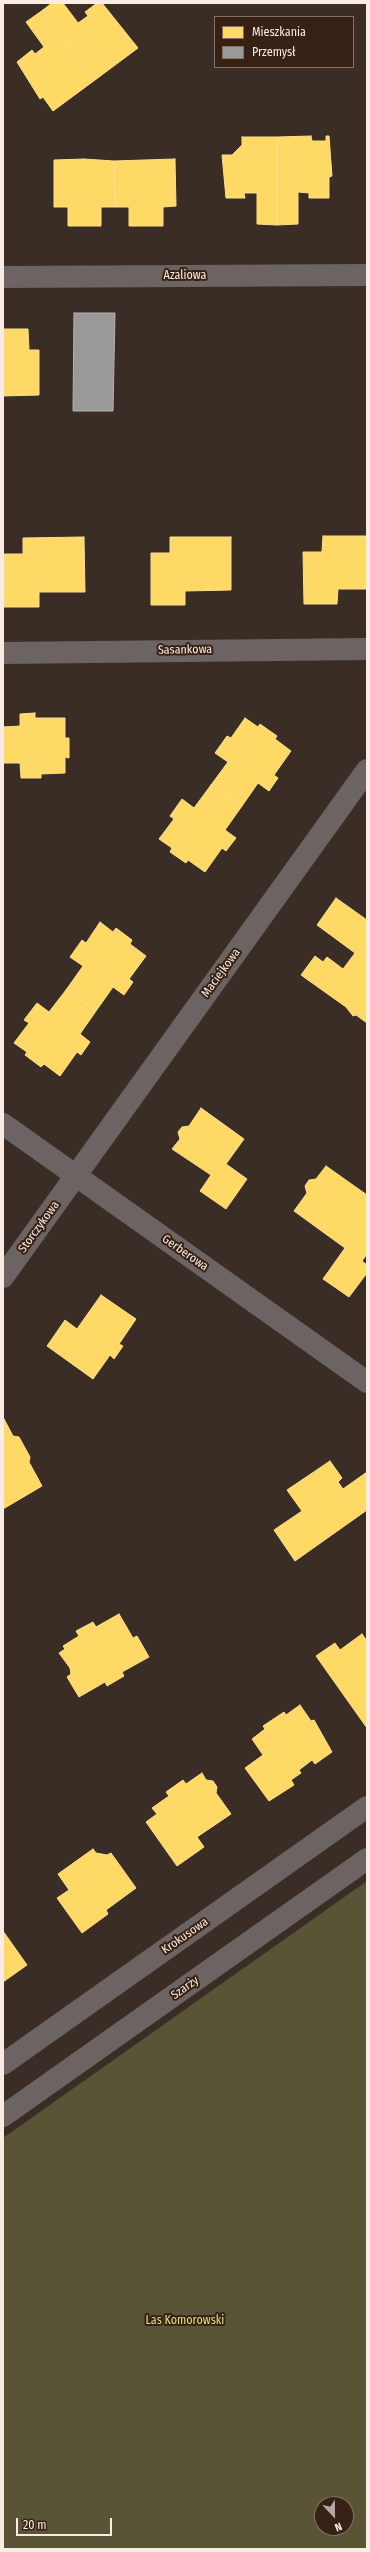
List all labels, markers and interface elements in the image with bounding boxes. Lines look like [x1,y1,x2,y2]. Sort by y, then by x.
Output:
legend [214,16,354,68]
text: Mieszkania [252,25,306,39]
text: Przemysł [252,45,296,59]
street label: Azaliowa [164,269,206,283]
street label: Sasankowa [158,642,212,658]
street label: Maciejkowa [198,946,244,1000]
street label: Storczykowa [15,1198,63,1256]
street label: Gerberowa [159,1232,211,1274]
street label: Krokusowa [159,1915,211,1957]
street label: Szarży [168,1973,202,2003]
park label: Las Komorowski [146,2314,224,2328]
north arrow [314,2496,354,2536]
scale bar [18,2510,114,2536]
text: 20 m [23,2518,47,2532]
text: N [333,2519,344,2534]

